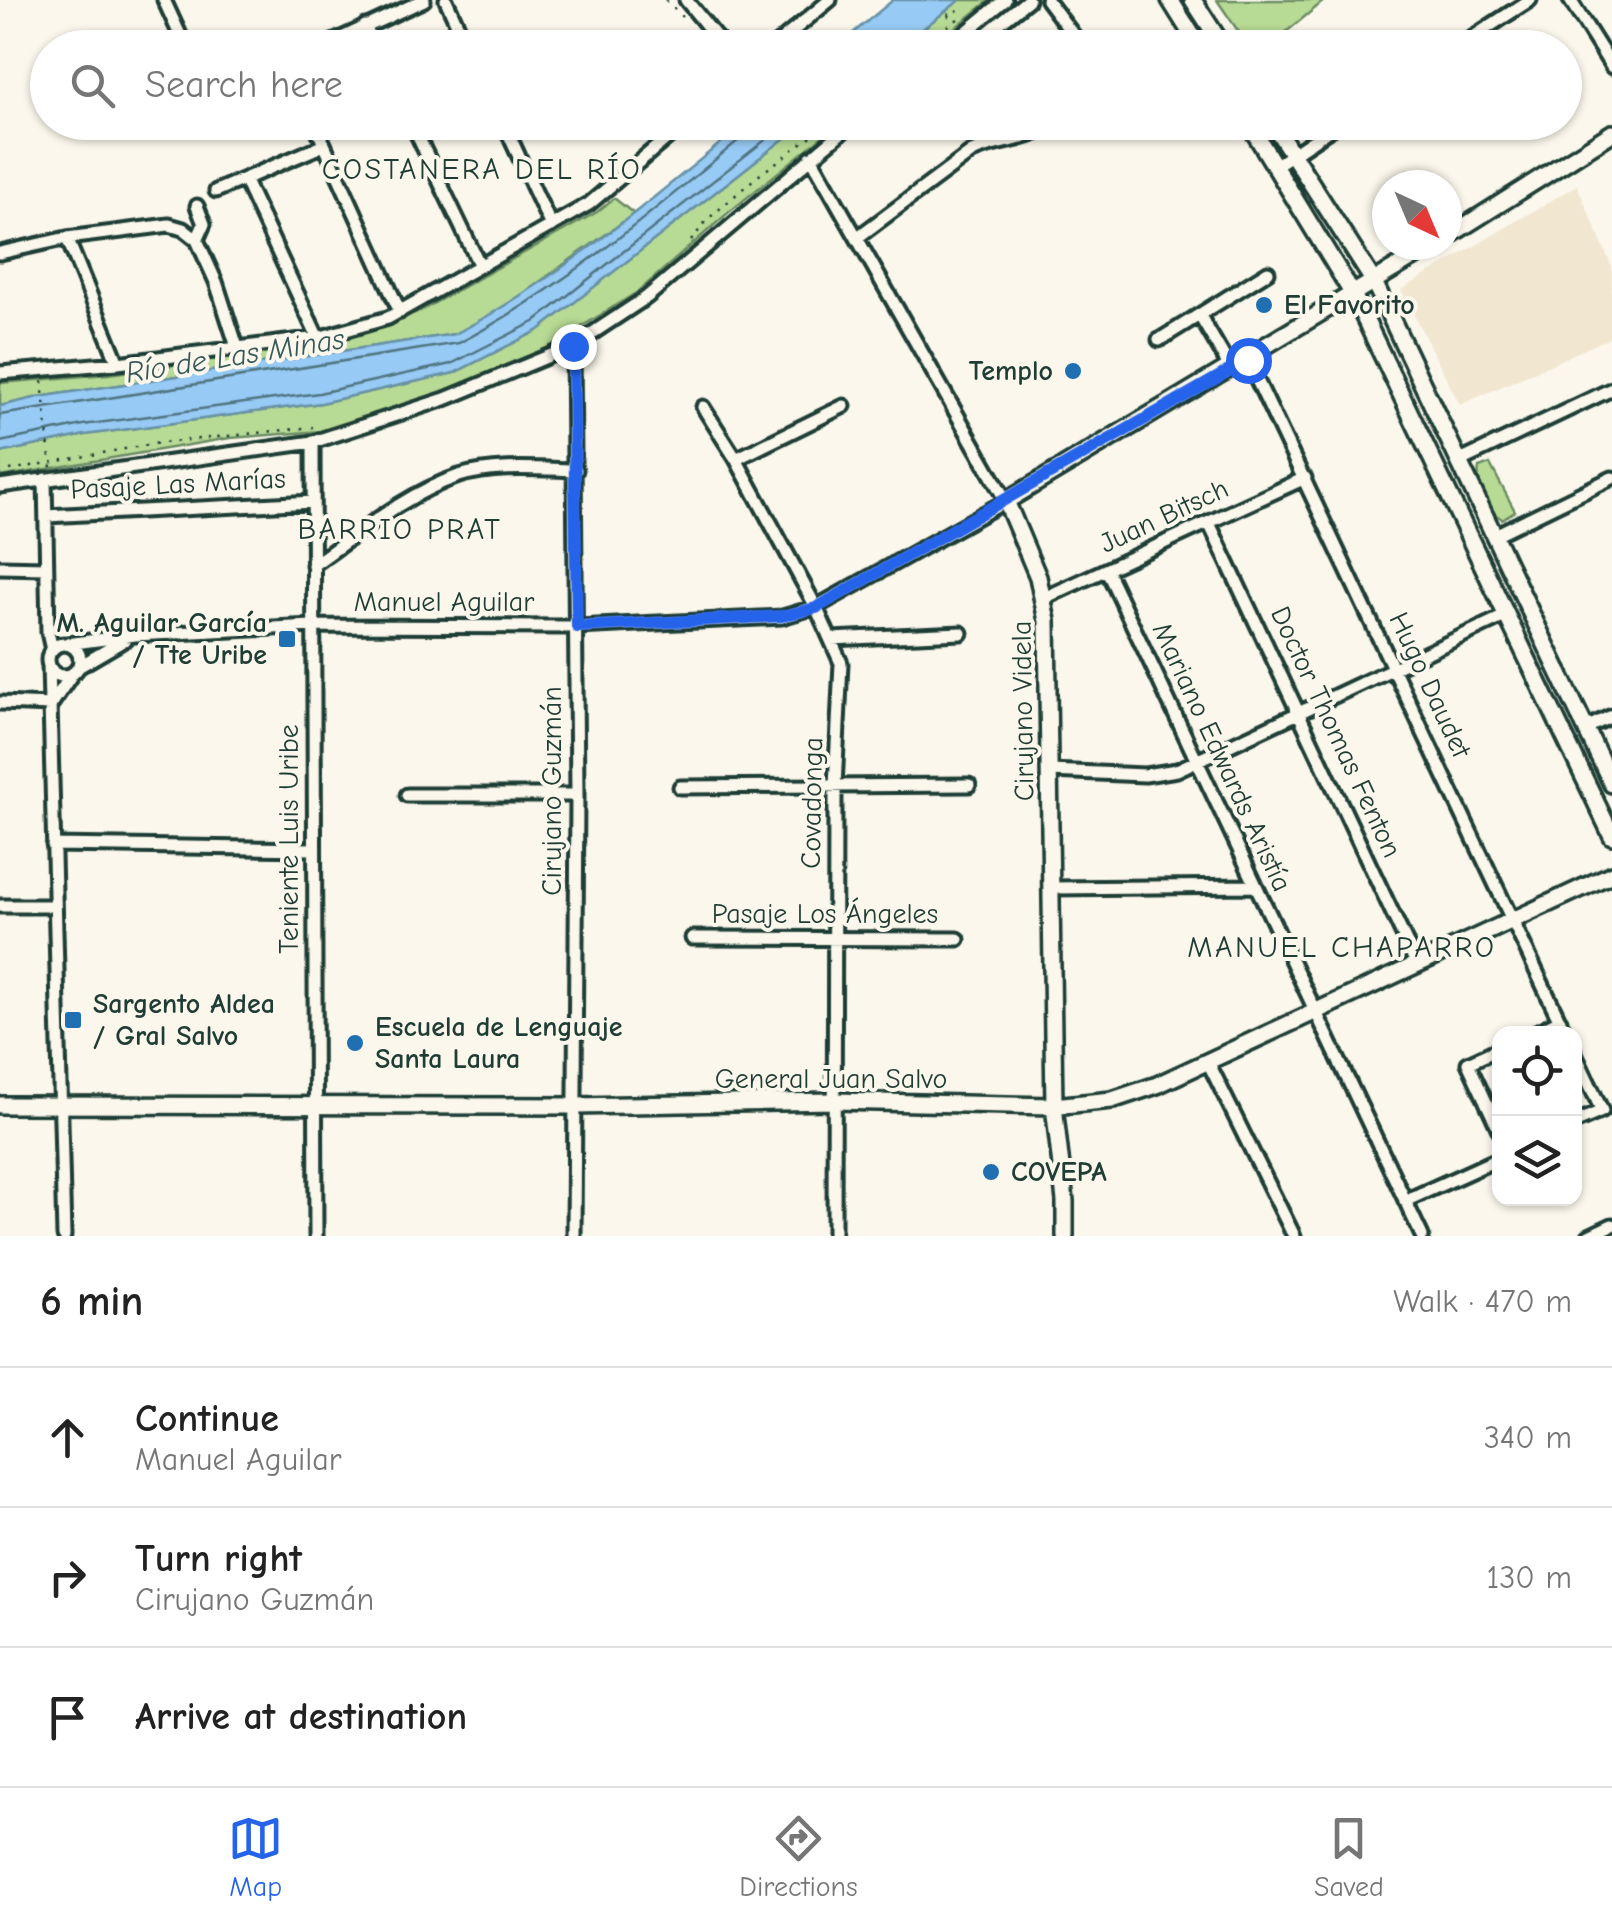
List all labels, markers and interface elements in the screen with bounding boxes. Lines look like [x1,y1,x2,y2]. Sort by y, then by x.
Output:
search box [30,30,1582,140]
icon: search [65,58,120,113]
text: Search here [145,63,343,107]
district label: COSTANERA DEL RÍO [322,152,642,187]
north arrow [1372,170,1462,260]
place label: El Favorito [1284,289,1415,321]
marker: El Favorito [1253,294,1275,316]
water label: Río de Las Minas [123,321,347,391]
route end [551,324,597,370]
route start [1226,338,1272,384]
place label: Templo [969,355,1053,387]
marker: Templo [1062,360,1084,382]
street label: Pasaje Las Marías [70,462,286,506]
street label: Juan Bitsch [1095,472,1233,560]
district label: BARRIO PRAT [297,512,503,547]
street label: Manuel Aguilar [354,586,534,618]
street label: Doctor Thomas Fenton [1264,602,1408,862]
place label: M. Aguilar García / Tte Uribe [57,607,267,671]
street label: Hugo Daudet [1382,607,1478,764]
street label: Mariano Edwards Aristía [1146,618,1298,896]
street label: Cirujano Videla [1005,620,1041,802]
marker: M. Aguilar García / Tte Uribe [276,628,298,650]
street label: Cirujano Guzmán [536,686,568,896]
street label: Teniente Luis Uribe [273,724,305,954]
street label: Covadonga [795,737,829,869]
street label: Pasaje Los Ángeles [712,897,938,930]
district label: MANUEL CHAPARRO [1187,930,1497,965]
place label: Sargento Aldea / Gral Salvo [93,988,275,1052]
marker: Sargento Aldea / Gral Salvo [62,1009,84,1031]
place label: Escuela de Lenguaje Santa Laura [375,1011,623,1075]
map controls [1492,1026,1582,1206]
button: locate [1492,1026,1582,1116]
marker: Escuela de Lenguaje Santa Laura [344,1032,366,1054]
street label: General Juan Salvo [715,1063,947,1095]
button: layers [1492,1116,1582,1206]
place label: COVEPA [1011,1156,1107,1188]
marker: COVEPA [980,1161,1002,1183]
text: 6 min [40,1277,143,1326]
text: Walk · 470 m [1393,1283,1572,1320]
text: Continue [135,1397,279,1441]
icon: ahead [40,1410,95,1465]
text: 340 m [1484,1419,1572,1456]
text: Manuel Aguilar [135,1441,342,1478]
text: Turn right [135,1537,302,1581]
icon: right [40,1550,95,1605]
text: 130 m [1486,1559,1572,1596]
text: Cirujano Guzmán [135,1581,374,1618]
icon: arrive [40,1690,95,1745]
text: Arrive at destination [135,1695,467,1739]
tab: Map [228,1811,283,1903]
tab: Directions [739,1811,858,1903]
tab: Saved [1314,1811,1384,1903]

